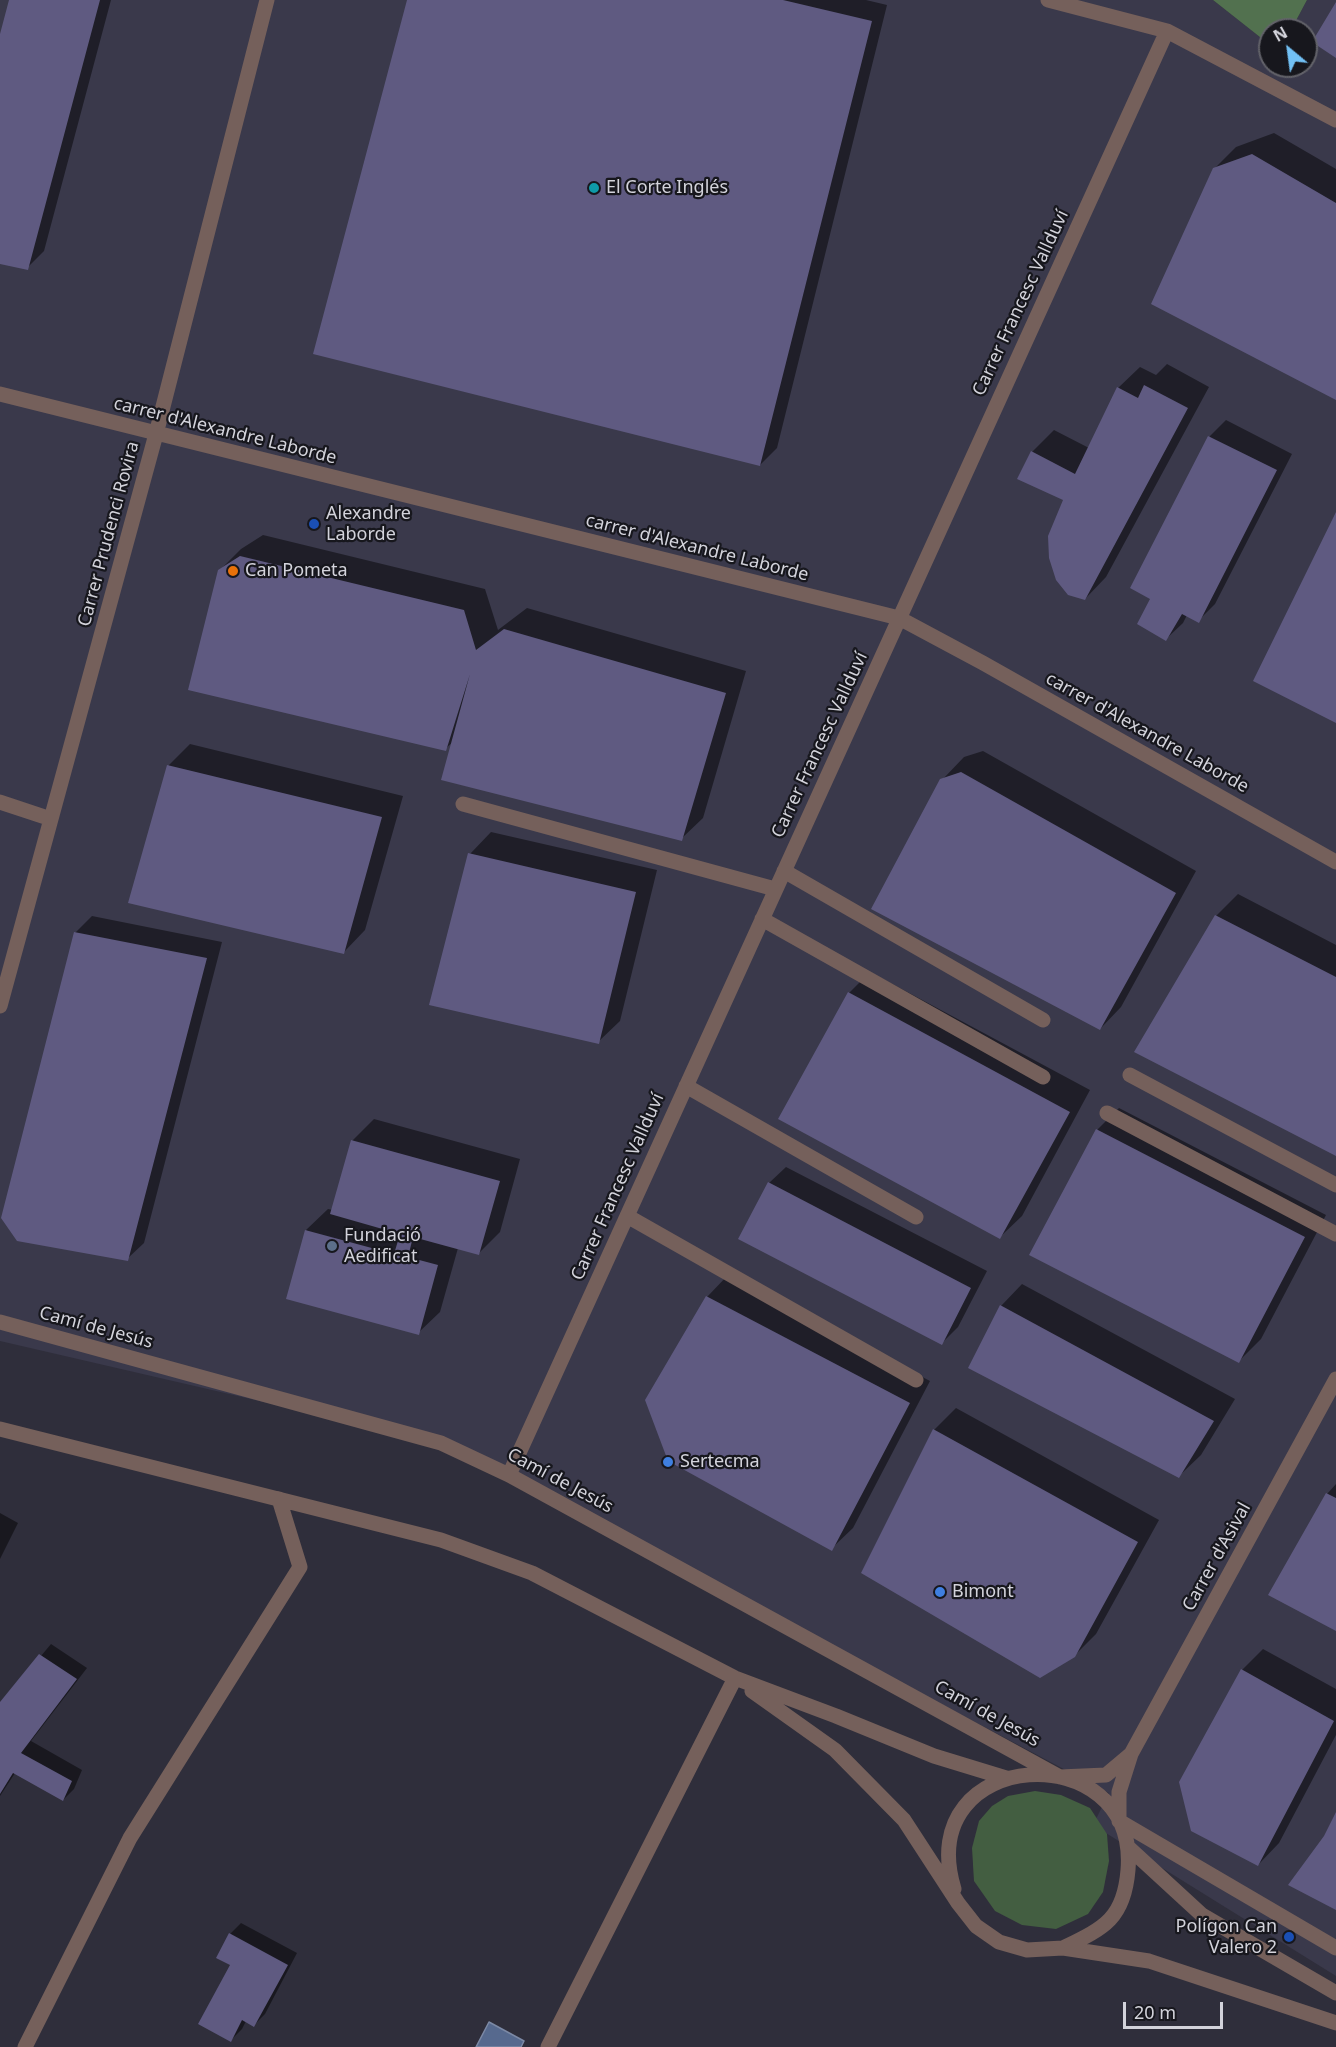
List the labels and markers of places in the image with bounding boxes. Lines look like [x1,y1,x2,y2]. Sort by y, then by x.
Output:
place label: El Corte Inglés [606,177,728,199]
marker: El Corte Inglés [587,181,601,195]
place label: Alexandre Laborde [326,503,411,546]
marker: Alexandre Laborde [307,517,321,531]
place label: Can Pometa [245,560,348,582]
marker: Can Pometa [226,564,240,578]
place label: Fundació Aedificat [344,1225,421,1268]
marker: Fundació Aedificat [325,1239,339,1253]
place label: Sertecma [680,1451,760,1473]
marker: Sertecma [661,1455,675,1469]
place label: Bimont [952,1581,1014,1603]
marker: Bimont [933,1585,947,1599]
place label: Polígon Can Valero 2 [1176,1916,1277,1958]
marker: Polígon Can Valero 2 [1282,1930,1296,1944]

